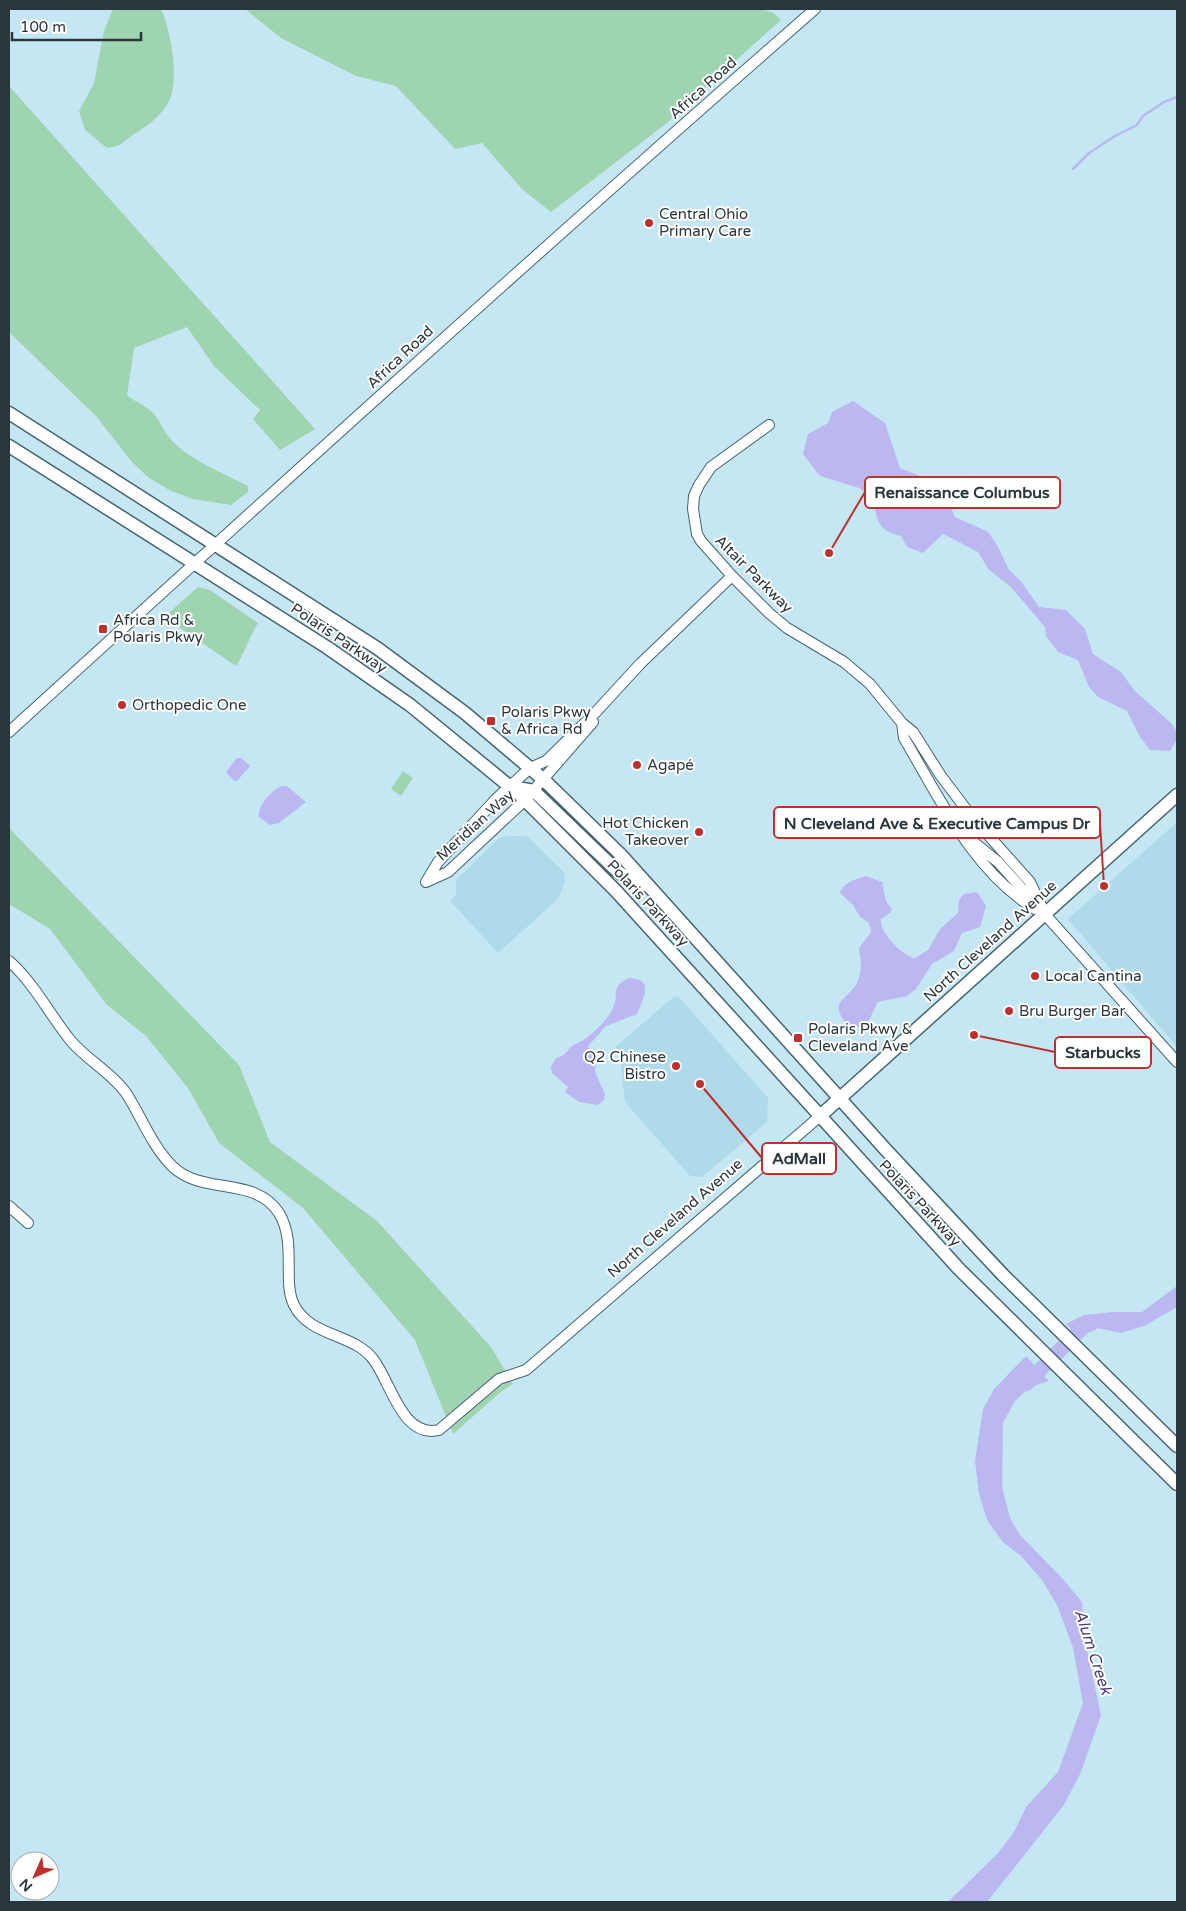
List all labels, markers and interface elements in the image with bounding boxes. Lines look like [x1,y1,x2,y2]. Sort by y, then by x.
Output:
scale bar [12,10,141,42]
text: 100 m [20,18,66,36]
street label: Africa Road [666,53,740,123]
place label: Central Ohio Primary Care [659,205,751,240]
marker: Central Ohio Primary Care [643,217,655,229]
street label: Africa Road [363,322,437,392]
callout: Renaissance Columbus [865,477,1060,508]
text: Renaissance Columbus [874,483,1050,503]
street label: Altair Parkway [711,531,797,617]
street label: Polaris Parkway [288,599,390,677]
place label: Africa Rd & Polaris Pkwy [113,611,203,646]
marker: Africa Rd & Polaris Pkwy [97,623,109,635]
place label: Orthopedic One [132,696,247,714]
marker: Orthopedic One [116,699,128,711]
place label: Polaris Pkwy & Africa Rd [501,703,591,738]
marker: Polaris Pkwy & Africa Rd [485,715,497,727]
place label: Agapé [647,756,694,774]
marker: Agapé [631,759,643,771]
street label: Meridian Way [433,786,517,864]
callout: N Cleveland Ave & Executive Campus Dr [774,807,1100,838]
place label: Hot Chicken Takeover [602,814,689,849]
text: N Cleveland Ave & Executive Campus Dr [784,814,1091,834]
marker: Hot Chicken Takeover [693,826,705,838]
street label: Polaris Parkway [603,856,693,950]
street label: North Cleveland Avenue [920,877,1060,1005]
place label: Local Cantina [1045,967,1142,985]
marker: Local Cantina [1029,970,1041,982]
place label: Bru Burger Bar [1019,1002,1125,1020]
marker: Bru Burger Bar [1003,1005,1015,1017]
place label: Polaris Pkwy & Cleveland Ave [808,1020,913,1055]
marker: Polaris Pkwy & Cleveland Ave [792,1032,804,1044]
callout: Starbucks [1055,1037,1151,1068]
text: Starbucks [1065,1043,1141,1063]
place label: Q2 Chinese Bistro [584,1048,666,1083]
marker: Q2 Chinese Bistro [670,1060,682,1072]
callout: AdMall [762,1143,836,1174]
text: AdMall [772,1149,826,1169]
street label: North Cleveland Avenue [604,1155,746,1281]
street label: Polaris Parkway [875,1156,965,1250]
water label: Alum Creek [1070,1607,1117,1698]
north arrow [10,1851,60,1901]
text: N [16,1875,36,1895]

